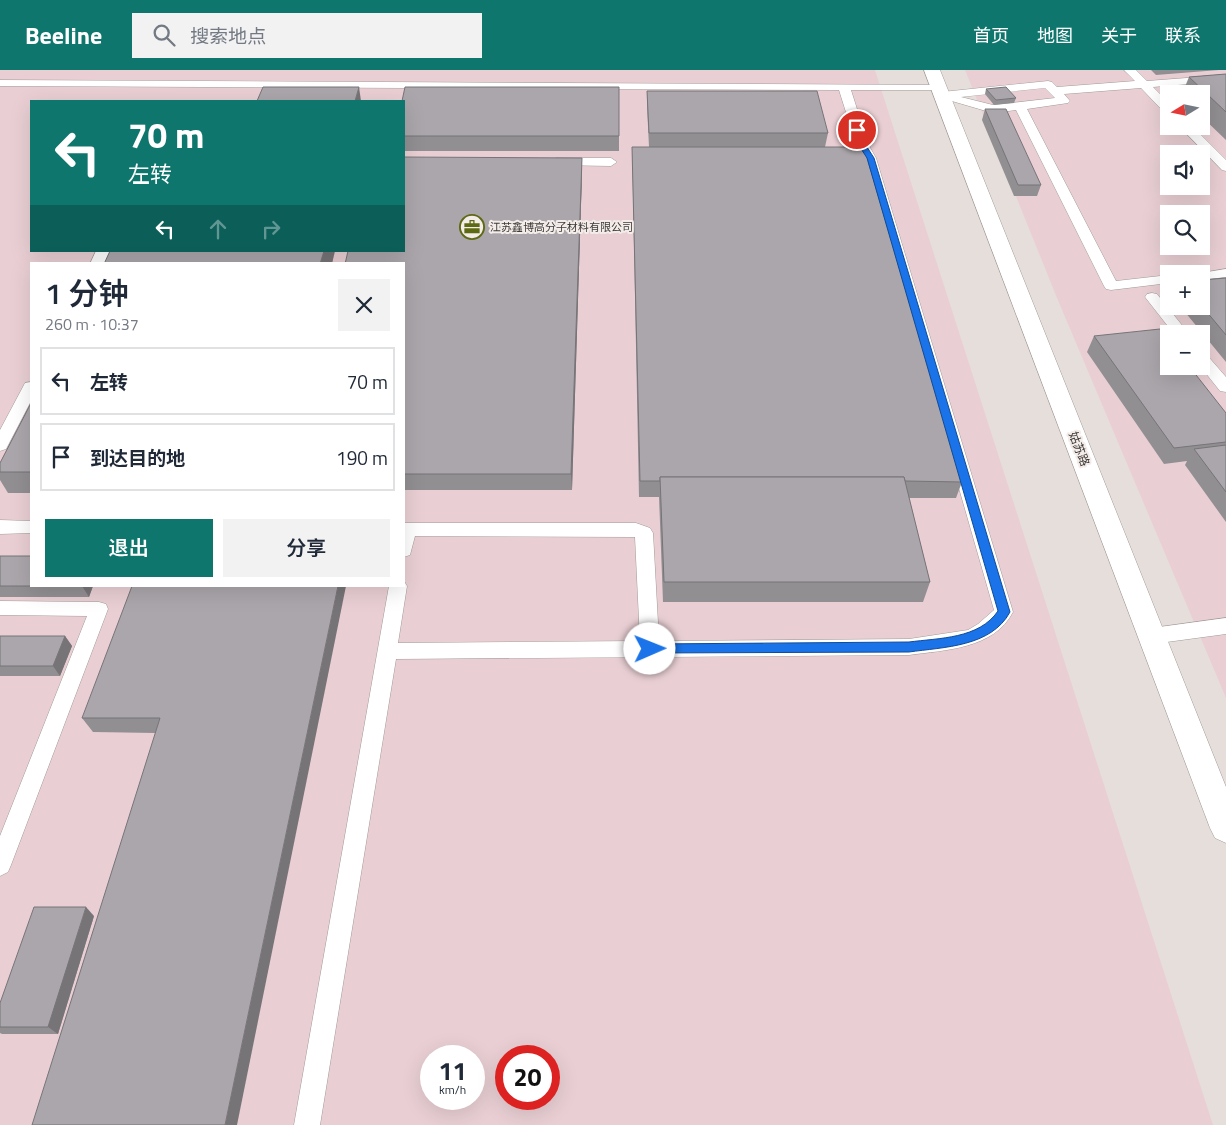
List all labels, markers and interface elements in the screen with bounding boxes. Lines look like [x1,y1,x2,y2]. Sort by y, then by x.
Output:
search box [132,13,482,58]
text: Beeline [25,17,102,53]
icon: search [150,21,178,49]
text: 搜索地点 [190,21,266,50]
text: 首页 [973,22,1009,49]
text: 地图 [1037,22,1073,49]
text: 关于 [1101,22,1137,49]
text: 联系 [1165,22,1201,49]
north arrow [1160,85,1210,135]
map controls [1160,85,1210,375]
text: 70 m [128,108,204,162]
pin [836,109,878,151]
icon: arrive [843,116,871,144]
icon: left [45,120,110,185]
button: sound [1160,145,1210,195]
text: 左转 [128,157,172,191]
button: search [1160,205,1210,255]
office icon: 江苏鑫博高分子材料有限公司 [459,214,485,240]
icon: left [151,215,179,243]
icon: ahead [204,215,232,243]
icon: right [257,215,285,243]
place label: 江苏鑫博高分子材料有限公司 [490,219,633,235]
button: + [1160,265,1210,315]
text: 1 分钟 [45,270,128,316]
button: close [338,279,390,331]
text: 260 m · 10:37 [45,312,139,336]
button: − [1160,325,1210,375]
icon: left [47,367,75,395]
text: 左转 [90,367,128,396]
text: 70 m [347,367,388,396]
street label: 姑苏路 [1064,429,1095,469]
icon: arrive [47,443,75,471]
text: 到达目的地 [90,443,185,472]
text: 190 m [336,443,388,472]
button: 退出 [45,519,213,577]
button: 分享 [223,519,390,577]
position arrow [623,622,675,674]
speed limit sign: 20 [495,1045,560,1110]
text: 11 [438,1052,467,1090]
text: km/h [439,1080,466,1099]

